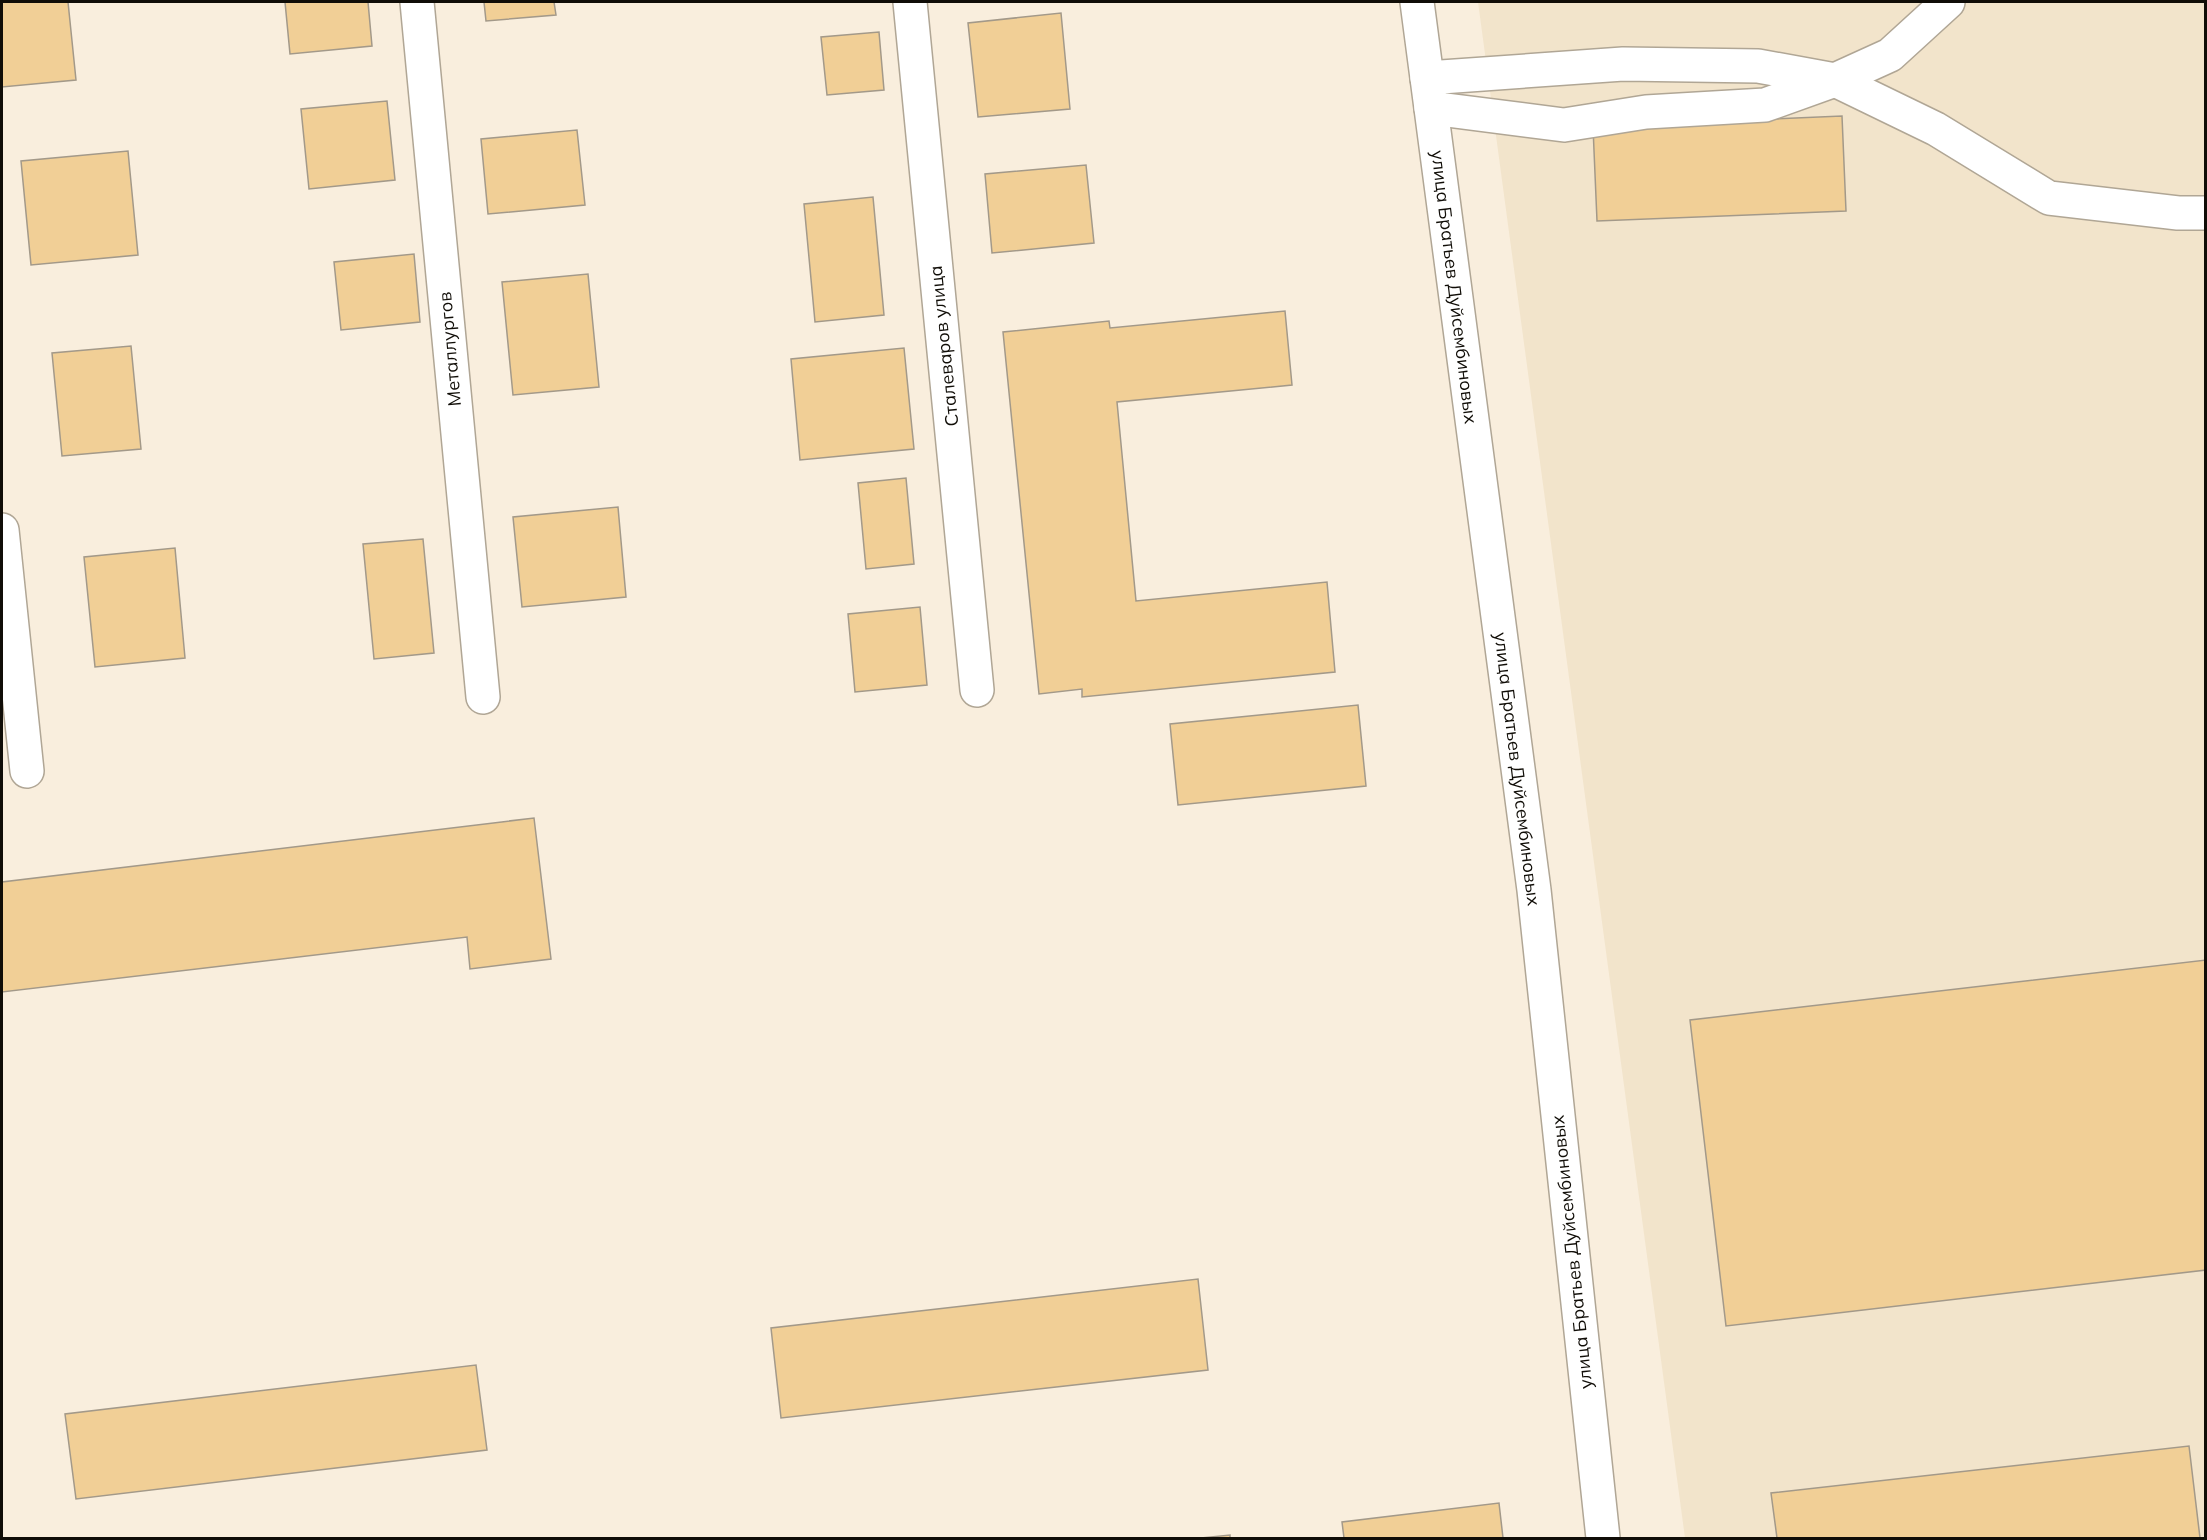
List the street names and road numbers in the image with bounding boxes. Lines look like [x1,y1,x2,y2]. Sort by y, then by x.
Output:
street label: улица Братьев Дуйсембиновых [1426,149,1483,425]
street label: Сталеваров улица [924,264,963,428]
street label: Металлургов [433,291,466,407]
street label: улица Братьев Дуйсембиновых [1489,631,1546,907]
street label: улица Братьев Дуйсембиновых [1546,1114,1597,1390]

